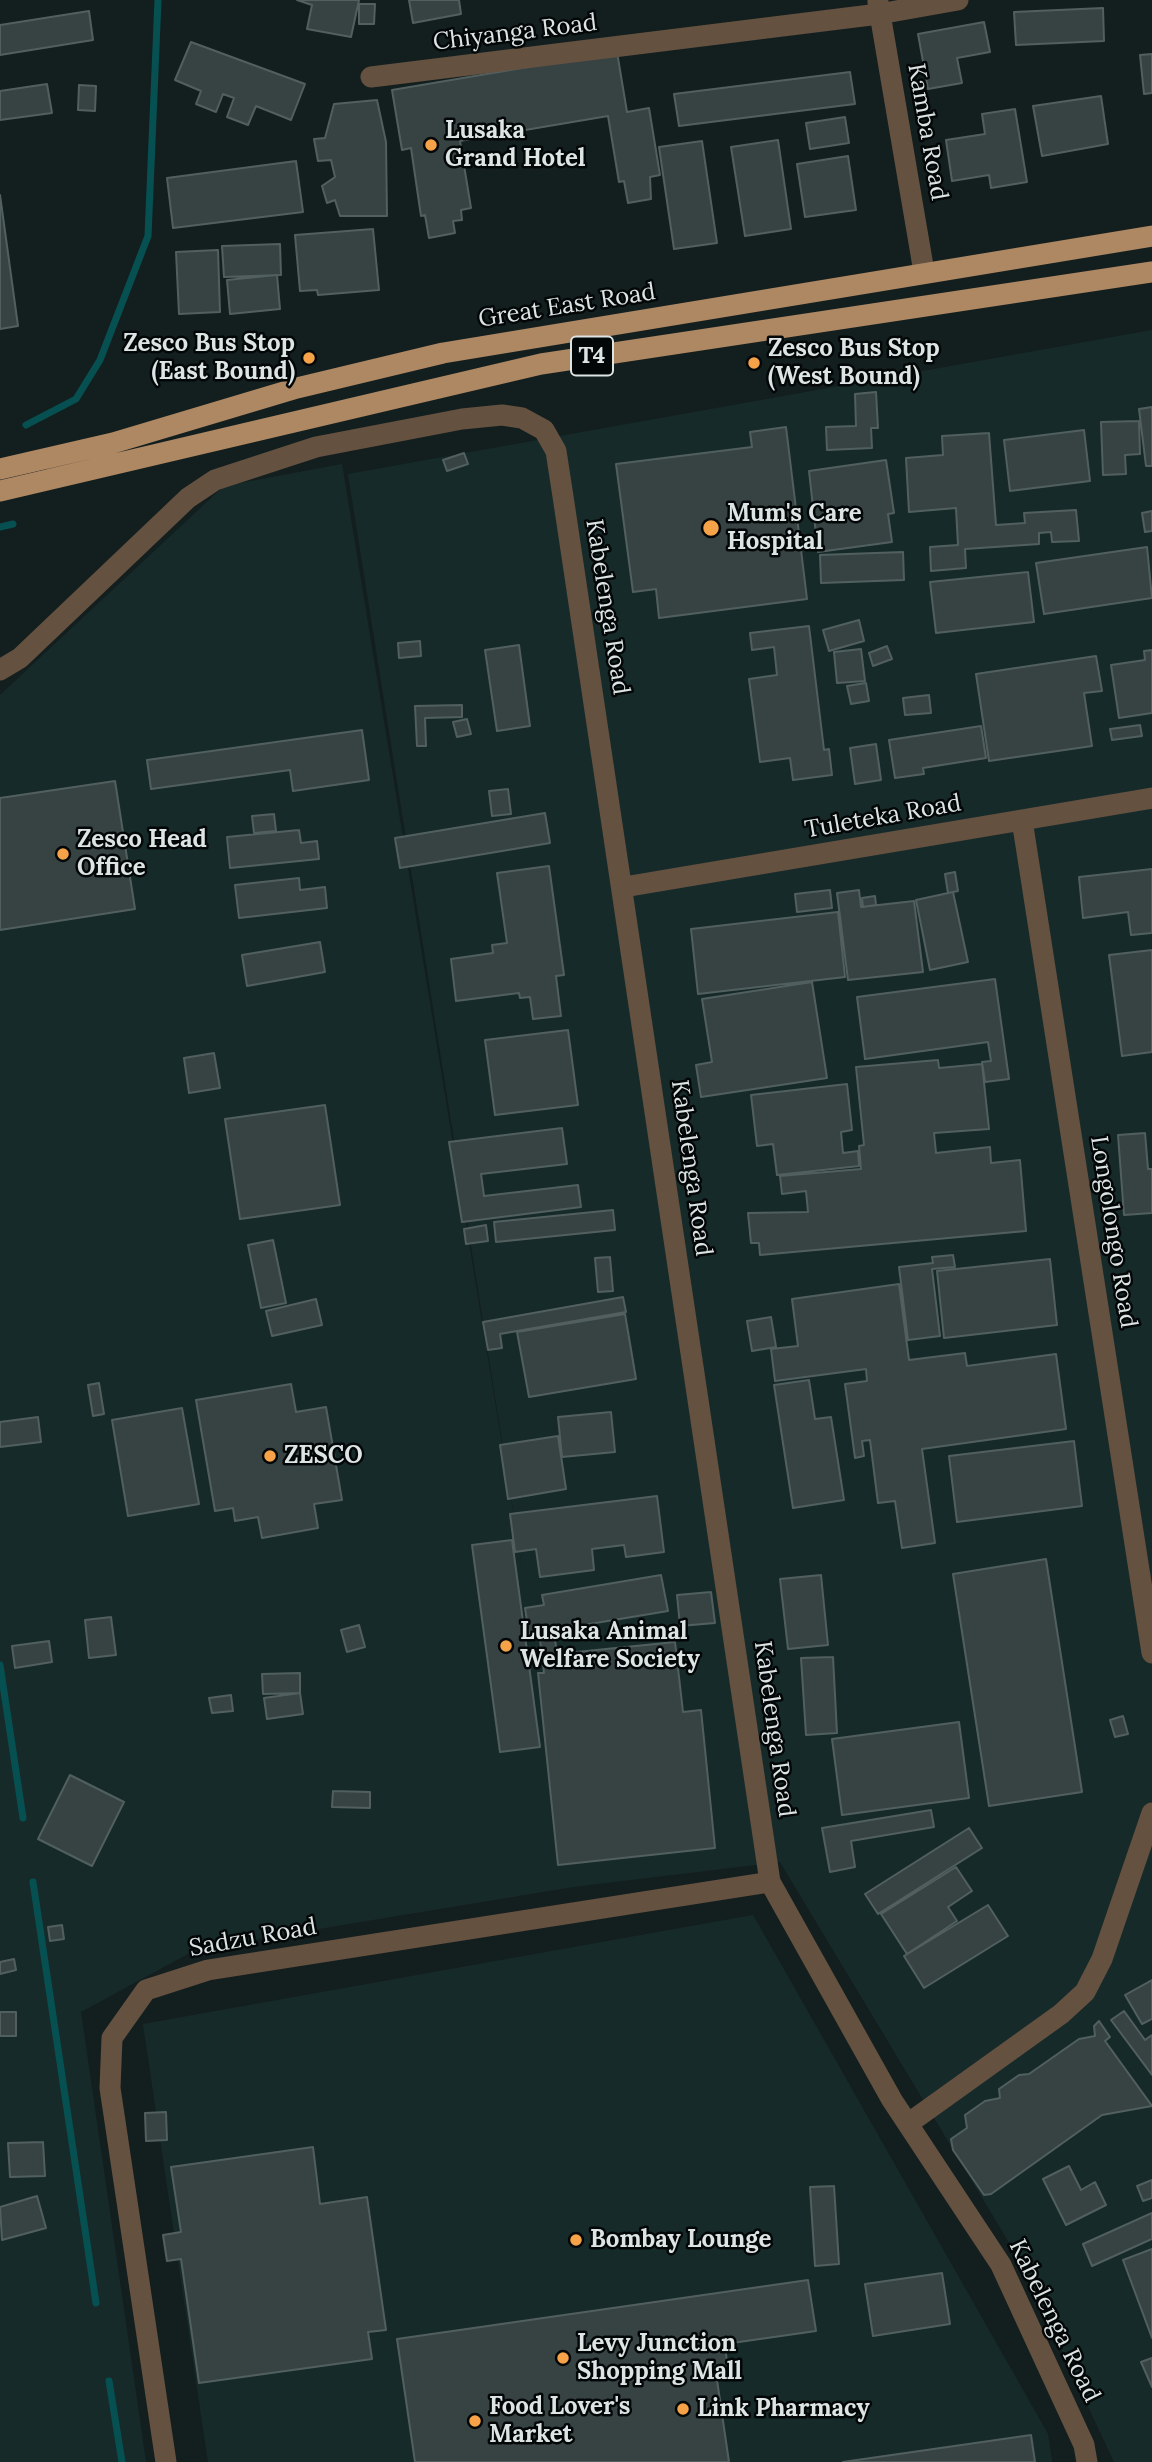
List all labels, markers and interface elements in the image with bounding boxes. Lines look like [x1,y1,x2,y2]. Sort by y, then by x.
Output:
street label: Chiyanga Road [431,9,599,57]
street label: Kamba Road [901,61,953,203]
place label: Lusaka Grand Hotel [445,117,585,173]
marker: Lusaka Grand Hotel [423,137,439,153]
street label: Great East Road [476,278,658,334]
place label: Zesco Bus Stop (East Bound) [123,330,295,386]
place label: Zesco Bus Stop (West Bound) [768,335,940,391]
road number: T4 [571,336,613,376]
marker: Zesco Bus Stop (East Bound) [301,350,317,366]
marker: Zesco Bus Stop (West Bound) [746,355,762,371]
place label: Mum's Care Hospital [727,500,862,556]
street label: Kabelenga Road [579,517,635,697]
marker: Mum's Care Hospital [701,518,721,538]
street label: Tuleteka Road [803,789,963,845]
place label: Zesco Head Office [77,826,207,882]
marker: Zesco Head Office [55,846,71,862]
street label: Kabelenga Road [664,1078,718,1258]
street label: Longolongo Road [1084,1134,1142,1330]
place label: ZESCO [284,1442,363,1470]
marker: ZESCO [262,1448,278,1464]
place label: Lusaka Animal Welfare Society [520,1618,700,1674]
marker: Lusaka Animal Welfare Society [498,1638,514,1654]
street label: Kabelenga Road [747,1639,801,1819]
street label: Sadzu Road [187,1913,319,1963]
place label: Bombay Lounge [590,2226,771,2254]
marker: Bombay Lounge [568,2232,584,2248]
street label: Kabelenga Road [1002,2235,1106,2407]
place label: Levy Junction Shopping Mall [577,2330,742,2386]
marker: Levy Junction Shopping Mall [555,2350,571,2366]
place label: Food Lover's Market [489,2393,630,2449]
place label: Link Pharmacy [697,2395,870,2423]
marker: Link Pharmacy [675,2401,691,2417]
marker: Food Lover's Market [467,2413,483,2429]

